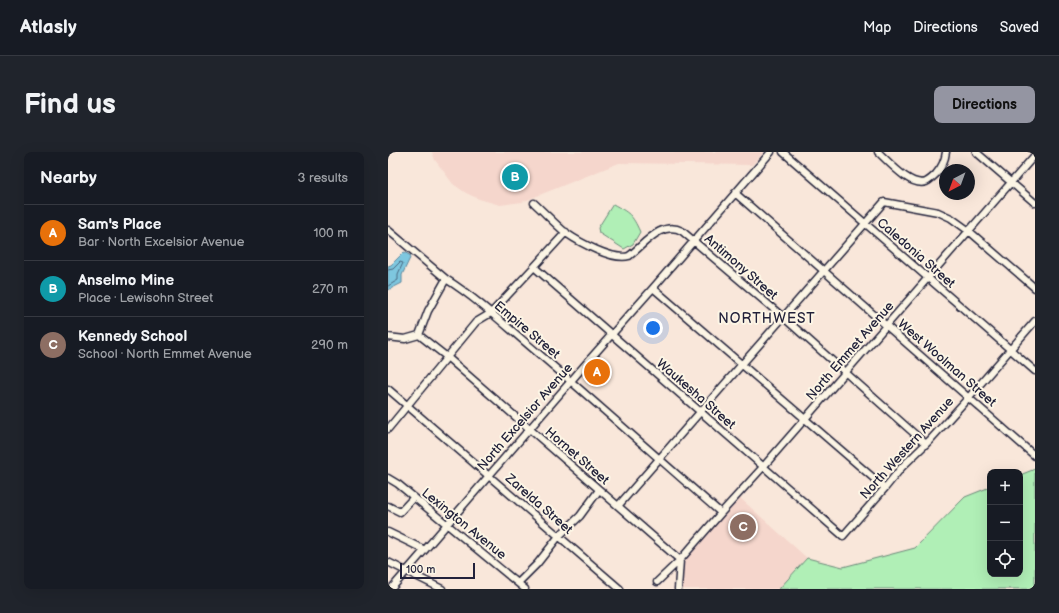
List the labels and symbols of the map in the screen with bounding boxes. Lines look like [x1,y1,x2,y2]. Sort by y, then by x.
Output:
pin: B [502,162,528,192]
north arrow [939,164,975,200]
street label: Caledonia Street [874,215,958,291]
street label: Antimony Street [701,231,781,303]
street label: Empire Street [491,298,563,362]
street label: North Emmet Avenue [803,298,897,404]
district label: NORTHWEST [718,310,816,327]
street label: West Woolman Street [894,316,1000,410]
your location [643,318,663,338]
street label: Waukesha Street [653,355,739,433]
pin: A [584,357,610,387]
street label: North Excelsior Avenue [474,360,576,474]
street label: North Western Avenue [857,393,957,502]
street label: Hornet Street [542,424,612,488]
street label: Zarelda Street [501,470,576,538]
street label: Lexington Avenue [419,485,510,563]
pin: C [730,512,756,542]
scale bar [400,561,475,580]

